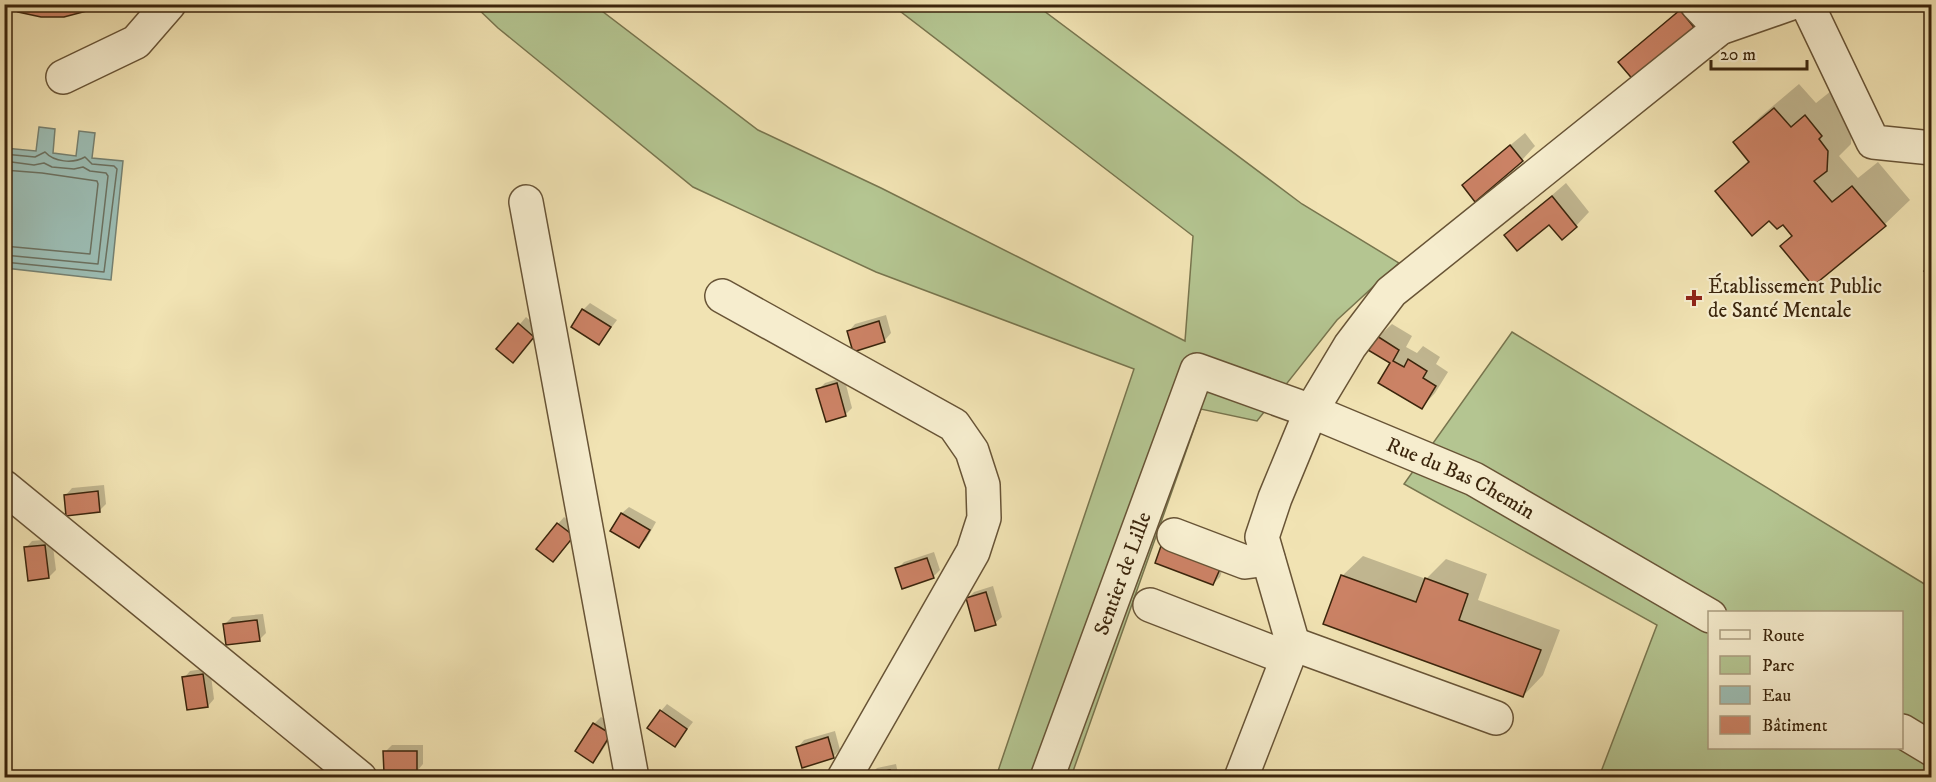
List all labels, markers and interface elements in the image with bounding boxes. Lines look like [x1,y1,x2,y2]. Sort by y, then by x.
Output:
scale bar [1711,33,1807,71]
text: 20 m [1720,44,1756,66]
place label: Établissement Public de Santé Mentale [1708,273,1882,324]
marker: Établissement Public de Santé Mentale [1685,289,1703,307]
street label: Rue du Bas Chemin [1382,432,1539,526]
street label: Sentier de Lille [1089,508,1158,639]
legend [1708,611,1903,749]
text: Route [1762,625,1805,647]
text: Parc [1762,655,1795,677]
text: Eau [1762,685,1791,707]
text: Bâtiment [1762,715,1828,737]

